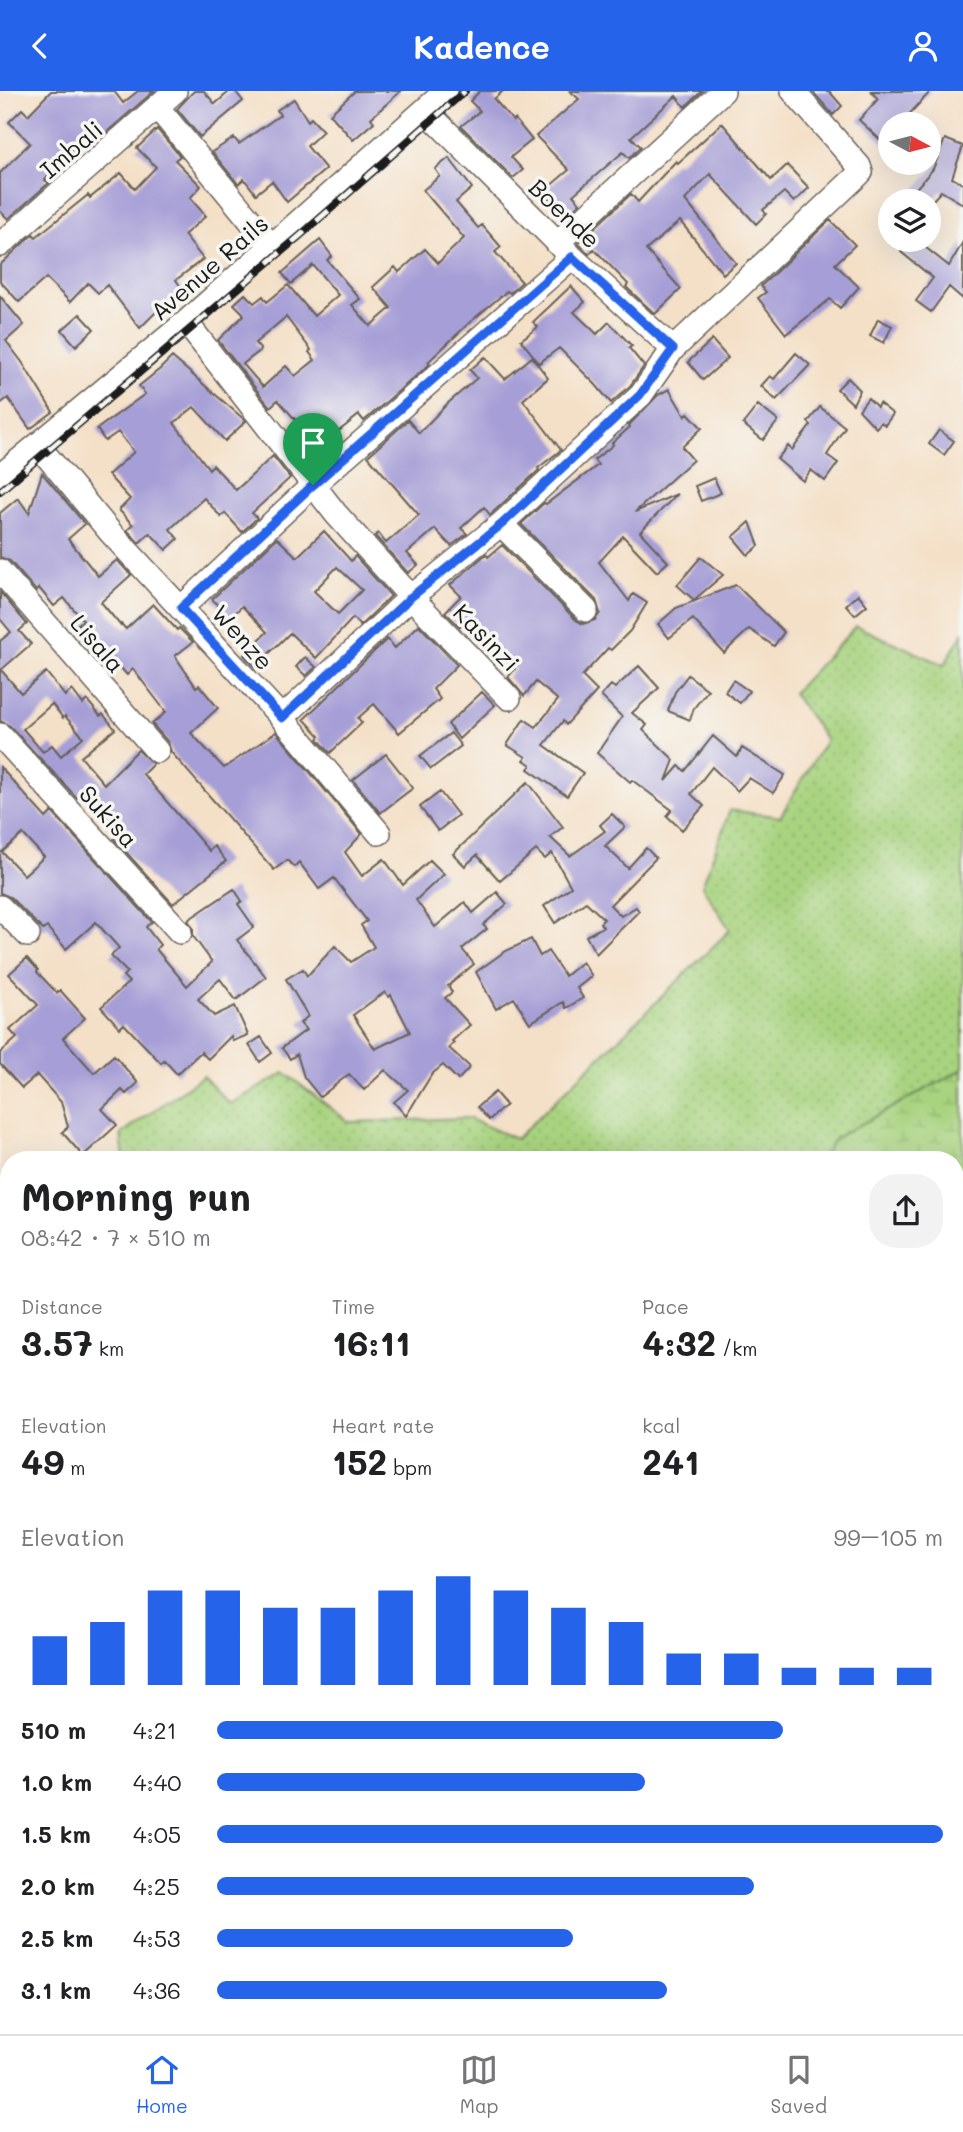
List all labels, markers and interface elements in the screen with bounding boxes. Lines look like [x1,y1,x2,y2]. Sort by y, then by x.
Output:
text: Kadence [413,25,550,67]
icon: back [21,27,59,65]
icon: person [904,27,942,65]
north arrow [878,112,942,175]
map controls [878,112,941,252]
street label: Imbali [33,113,109,185]
street label: Boende [523,172,607,254]
button: layers [878,189,941,252]
street label: Avenue Rails [144,207,274,327]
pin [283,413,343,485]
icon: arrive [294,424,332,462]
street label: Kasinzi [447,597,527,677]
street label: Wenze [206,598,280,676]
street label: Lisala [64,607,132,679]
street label: Sukisa [73,778,145,854]
text: Morning run [21,1171,251,1221]
button: share [869,1174,943,1248]
text: 08:42 · 7 × 510 m [21,1222,211,1252]
text: Distance [21,1294,103,1319]
text: Time [332,1294,375,1319]
text: Pace [642,1294,689,1319]
text: 3.57 [21,1319,93,1365]
text: 16:11 [332,1319,410,1365]
text: 4:32 [642,1319,716,1365]
text: km [93,1336,124,1361]
text: /km [716,1336,757,1361]
text: Elevation [21,1413,106,1438]
text: Heart rate [332,1413,434,1438]
text: kcal [642,1413,680,1438]
text: 49 [21,1438,64,1484]
text: 152 [332,1438,387,1484]
text: 241 [642,1438,700,1484]
text: m [64,1455,85,1480]
text: bpm [387,1455,432,1480]
text: Elevation [21,1522,124,1552]
text: 99–105 m [833,1522,943,1552]
text: 510 m [21,1715,86,1745]
text: 4:21 [133,1715,177,1745]
text: 1.0 km [21,1767,92,1797]
text: 4:40 [133,1767,181,1797]
text: 1.5 km [21,1819,91,1849]
text: 4:05 [133,1819,181,1849]
text: 2.0 km [21,1871,95,1901]
text: 4:25 [133,1871,180,1901]
text: 2.5 km [21,1923,93,1953]
text: 4:53 [133,1923,181,1953]
text: 3.1 km [21,1975,91,2005]
text: 4:36 [133,1975,181,2005]
tab: Home [136,2051,188,2118]
tab: Map [460,2051,498,2118]
tab: Saved [771,2051,827,2118]

